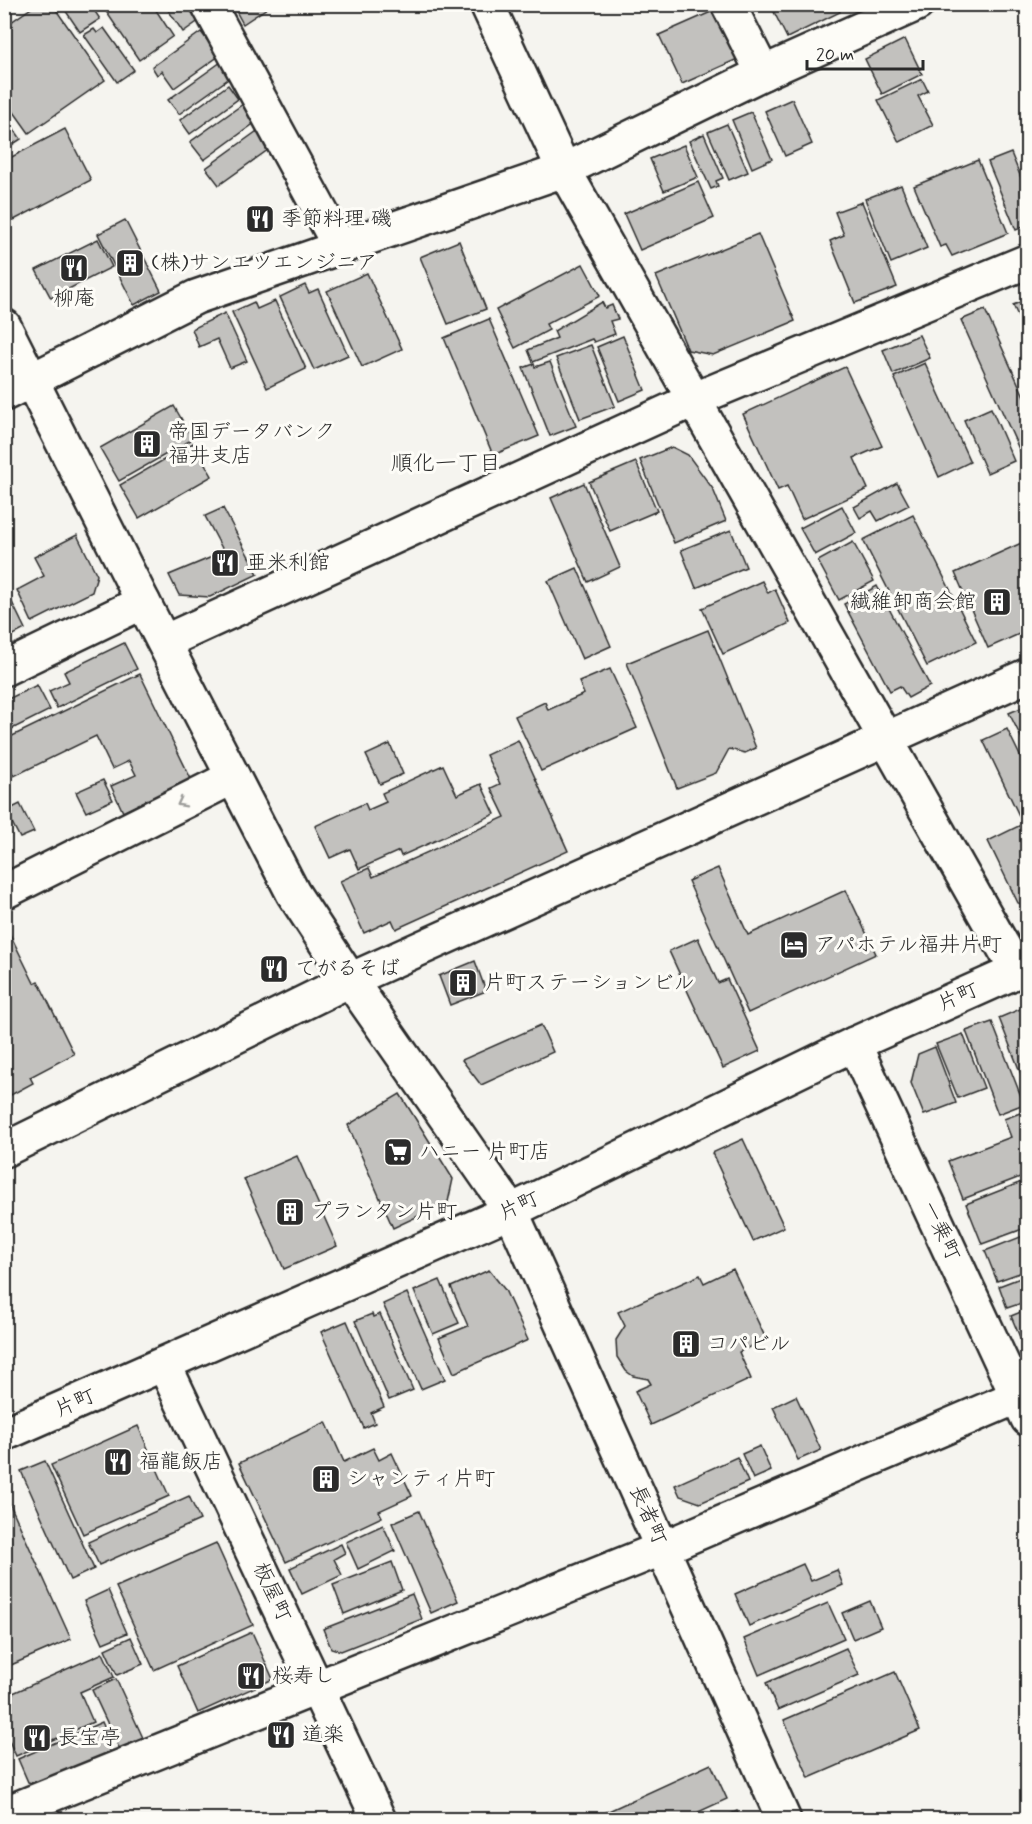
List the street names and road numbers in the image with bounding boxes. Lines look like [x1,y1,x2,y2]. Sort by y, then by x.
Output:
street label: 片町 [933,976,983,1018]
street label: 片町 [494,1184,544,1228]
street label: 一乗町 [915,1197,967,1265]
street label: 片町 [50,1382,100,1424]
street label: 長者町 [622,1481,674,1549]
street label: 板屋町 [246,1558,298,1626]

